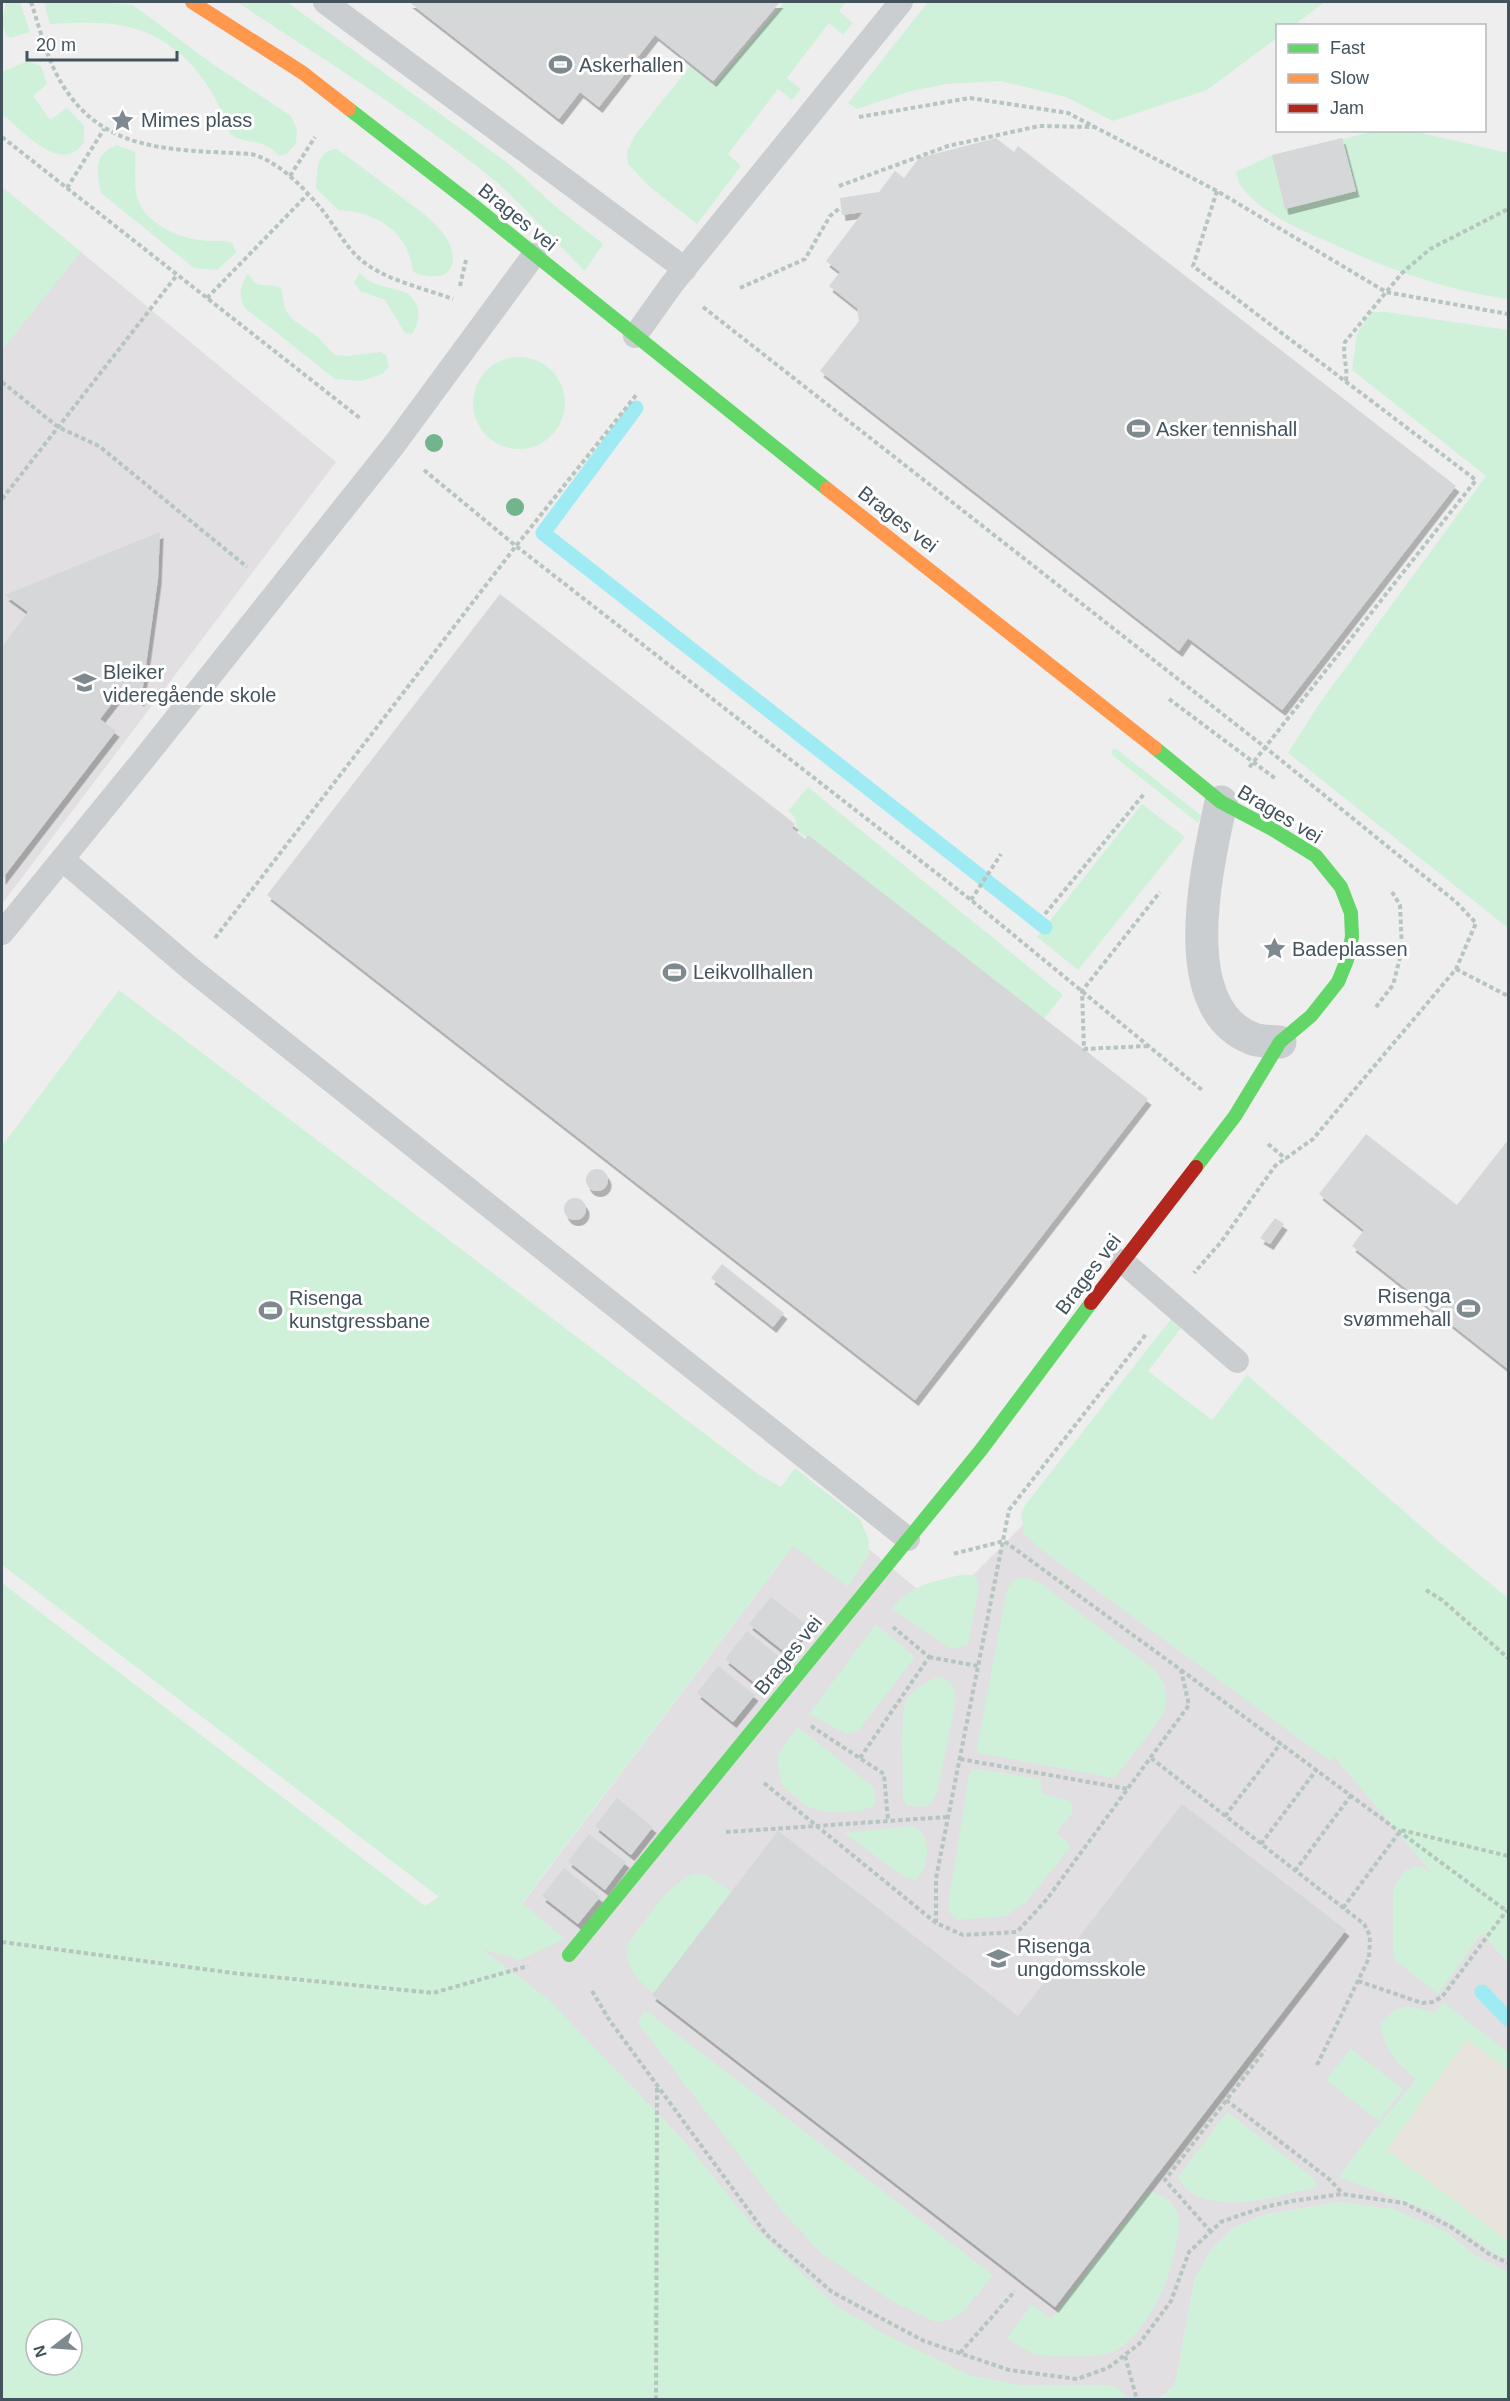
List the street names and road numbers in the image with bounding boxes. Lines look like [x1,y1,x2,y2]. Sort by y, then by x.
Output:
street label: Brages vei [474,179,562,255]
street label: Brages vei [854,481,942,557]
street label: Brages vei [1234,780,1326,848]
street label: Brages vei [1051,1230,1125,1318]
street label: Brages vei [750,1611,826,1699]

